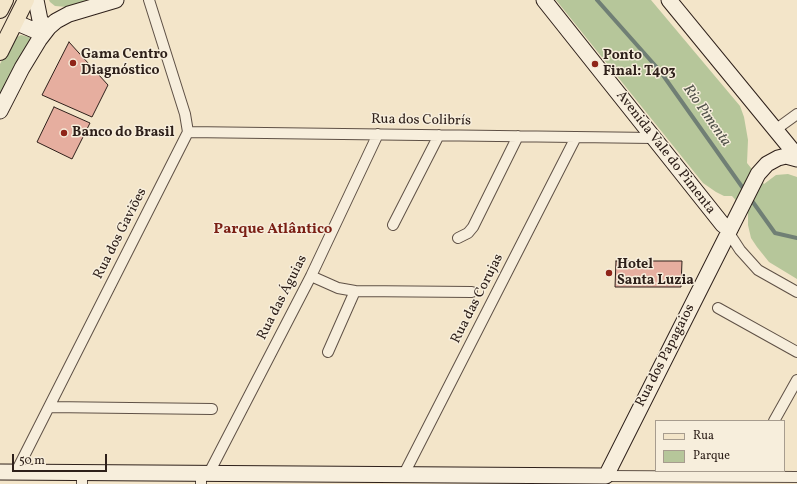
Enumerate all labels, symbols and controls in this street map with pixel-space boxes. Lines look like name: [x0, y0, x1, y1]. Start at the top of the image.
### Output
place label: Gama Centro Diagnóstico: [81, 47, 168, 80]
place label: Ponto Final: T403: [603, 48, 676, 80]
marker: Gama Centro Diagnóstico: [68, 58, 78, 68]
marker: Ponto Final: T403: [590, 59, 600, 69]
water label: Rio Pimenta: [678, 82, 734, 150]
street label: Avenida Vale do Pimenta: [612, 88, 718, 218]
street label: Rua dos Colibrís: [371, 112, 471, 130]
place label: Banco do Brasil: [72, 125, 174, 141]
marker: Banco do Brasil: [59, 128, 69, 138]
street label: Rua dos Gaviões: [91, 186, 151, 282]
district label: Parque Atlântico: [214, 221, 332, 239]
street label: Rua das Corujas: [448, 251, 508, 347]
street label: Rua das Águias: [254, 253, 312, 343]
place label: Hotel Santa Luzia: [617, 257, 694, 290]
marker: Hotel Santa Luzia: [604, 268, 614, 278]
street label: Rua dos Papagaios: [633, 302, 699, 410]
legend: [655, 420, 785, 472]
text: Rua: [693, 428, 714, 444]
scale bar: [14, 446, 109, 472]
text: Parque: [693, 448, 730, 464]
text: 50 m: [19, 453, 45, 469]

